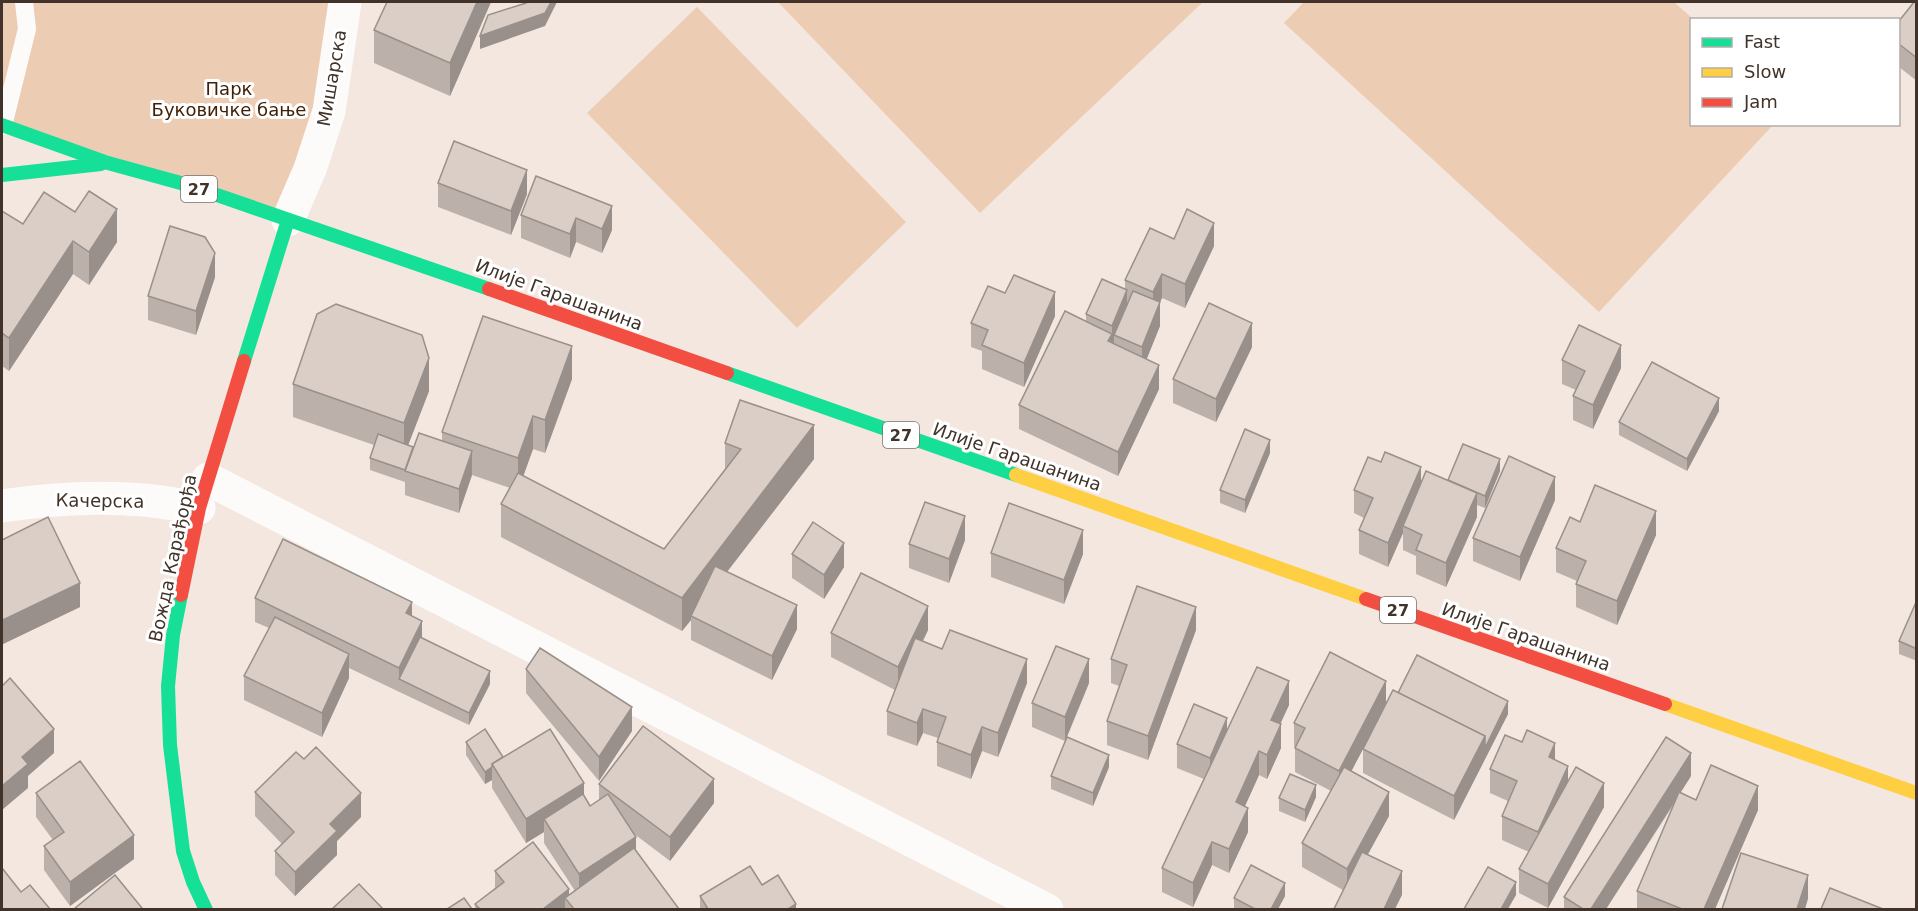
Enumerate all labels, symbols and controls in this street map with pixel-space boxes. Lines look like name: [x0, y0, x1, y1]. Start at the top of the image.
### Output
legend: [1690, 18, 1900, 126]
street label: Мишарска: [313, 28, 350, 128]
text: Fast: [1744, 31, 1780, 52]
text: Slow: [1744, 61, 1786, 82]
park label: Парк Буковичке бање: [152, 78, 306, 120]
text: Jam: [1743, 91, 1778, 112]
road number: 27: [181, 176, 217, 202]
street label: Илије Гарашанина: [473, 254, 646, 335]
street label: Илије Гарашанина: [930, 418, 1104, 495]
road number: 27: [883, 422, 919, 448]
street label: Вожда Карађорђа: [144, 472, 201, 644]
street label: Качерска: [55, 489, 145, 512]
road number: 27: [1380, 597, 1416, 623]
street label: Илије Гарашанина: [1439, 598, 1613, 675]

